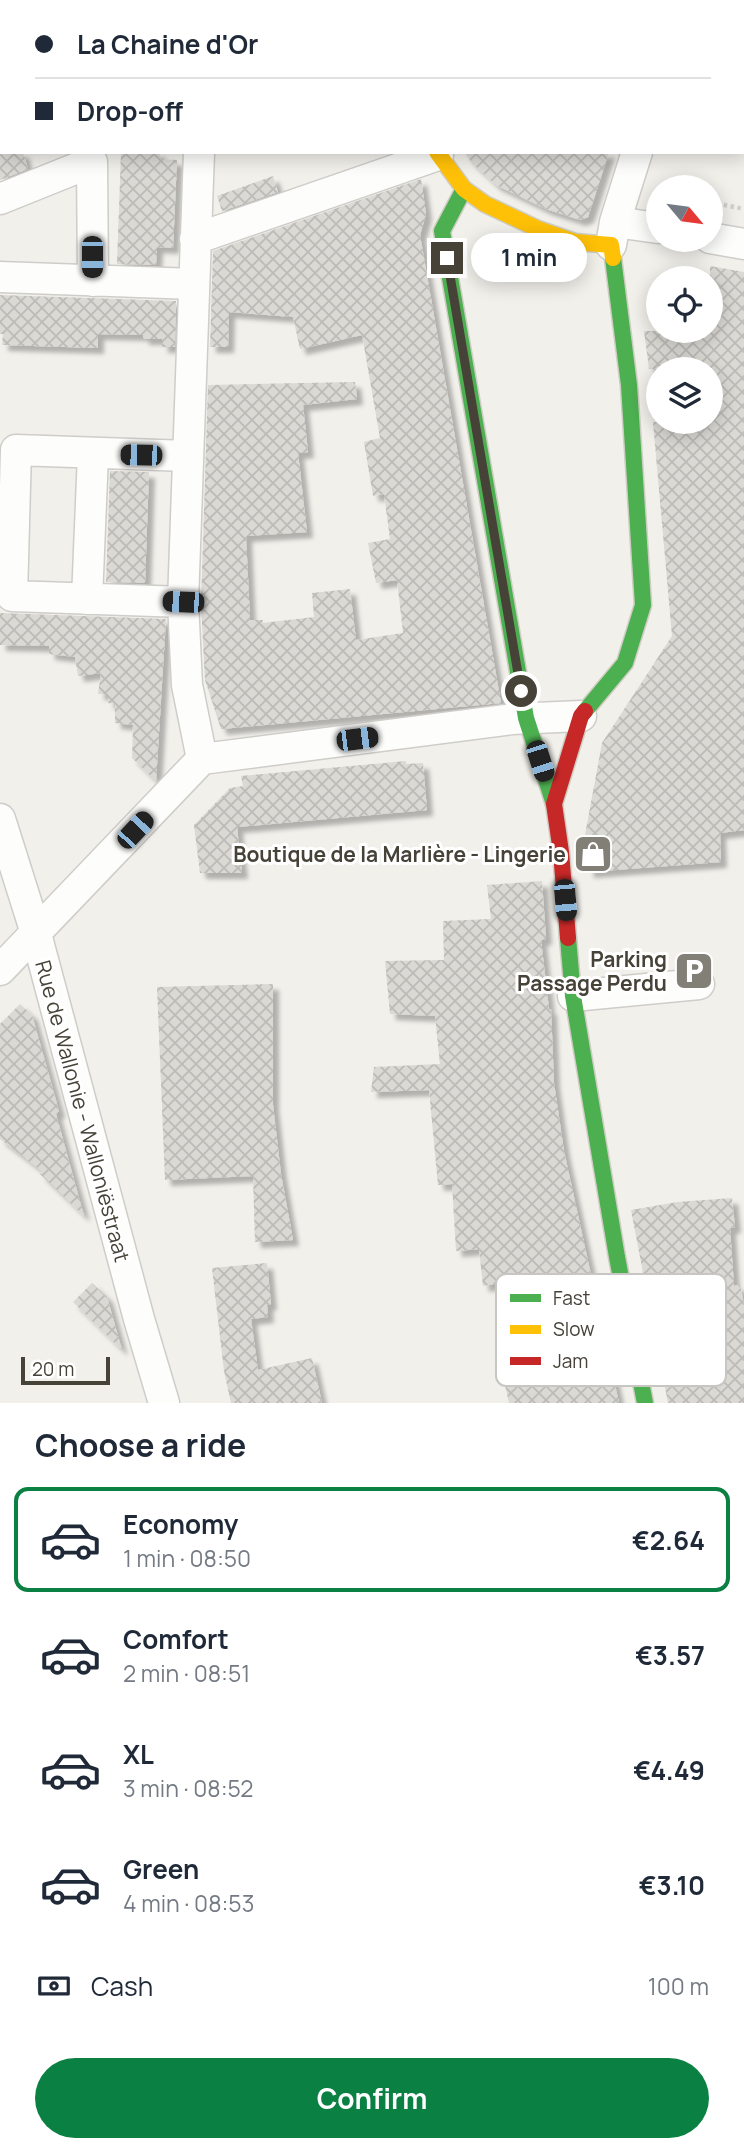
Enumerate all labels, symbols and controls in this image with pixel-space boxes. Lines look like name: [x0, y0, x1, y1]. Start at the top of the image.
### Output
text: La Chaine d'Or: [77, 26, 258, 62]
text: Drop-off: [77, 93, 183, 129]
north arrow: [646, 175, 723, 252]
map controls: [646, 175, 723, 434]
callout: 1 min: [472, 233, 587, 282]
car: [82, 236, 103, 278]
text: 1 min: [501, 241, 557, 273]
route end: [431, 242, 463, 274]
button: locate: [646, 266, 723, 343]
button: layers: [646, 357, 723, 434]
car: [120, 444, 163, 466]
car: [162, 591, 205, 613]
route start: [505, 675, 537, 707]
car: [335, 726, 380, 752]
car: [524, 738, 557, 784]
car: [113, 807, 158, 853]
shop icon: Boutique de la Marlière - Lingerie: [572, 833, 614, 875]
place label: Boutique de la Marlière - Lingerie: [233, 840, 566, 868]
car: [553, 878, 578, 922]
place label: Parking Passage Perdu: [517, 945, 667, 997]
parking icon: Parking Passage Perdu: [673, 950, 715, 992]
street label: Rue de Wallonie - Walloniëstraat: [29, 957, 137, 1265]
legend: [496, 1274, 726, 1386]
text: Fast: [553, 1285, 590, 1311]
text: Slow: [553, 1316, 595, 1342]
text: Jam: [553, 1348, 588, 1374]
scale bar: [21, 1354, 110, 1386]
text: 20 m: [32, 1356, 74, 1382]
text: Choose a ride: [35, 1423, 246, 1467]
text: Economy: [123, 1506, 238, 1542]
icon: car: [39, 1508, 102, 1571]
text: €2.64: [632, 1522, 705, 1558]
text: 1 min · 08:50: [123, 1542, 251, 1574]
text: Comfort: [123, 1621, 229, 1657]
icon: car: [39, 1623, 102, 1686]
text: €3.57: [635, 1637, 705, 1673]
text: 2 min · 08:51: [123, 1657, 250, 1689]
text: XL: [123, 1736, 154, 1772]
icon: car: [39, 1738, 102, 1801]
text: €4.49: [633, 1752, 705, 1788]
text: 3 min · 08:52: [123, 1772, 253, 1804]
text: Green: [123, 1851, 199, 1887]
icon: car: [39, 1853, 102, 1916]
text: €3.10: [639, 1867, 705, 1903]
text: 4 min · 08:53: [123, 1887, 254, 1919]
icon: cash: [35, 1967, 73, 2005]
text: Cash: [91, 1968, 153, 2004]
text: 100 m: [648, 1970, 709, 2002]
button: Confirm: [35, 2058, 709, 2138]

